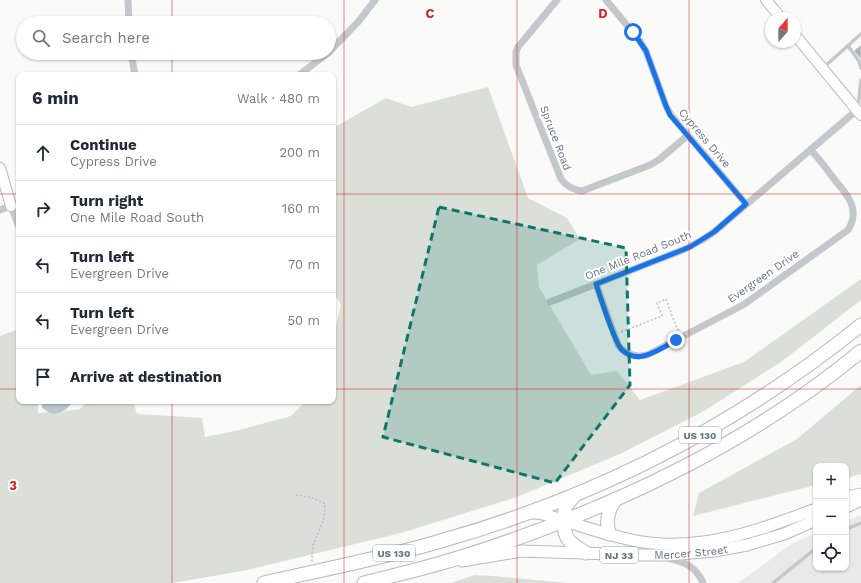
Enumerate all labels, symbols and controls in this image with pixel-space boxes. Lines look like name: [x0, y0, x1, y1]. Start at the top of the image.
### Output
text: C: [426, 6, 435, 21]
text: D: [598, 6, 608, 21]
north arrow: [765, 12, 801, 48]
search box: [16, 16, 336, 60]
route start: [624, 23, 642, 41]
icon: search: [30, 27, 52, 49]
text: Search here: [62, 29, 150, 47]
text: 6 min: [32, 88, 79, 108]
text: Walk · 480 m: [237, 91, 320, 106]
street label: Spruce Road: [537, 104, 574, 172]
street label: Cypress Drive: [676, 106, 733, 171]
text: Continue: [70, 136, 137, 154]
icon: ahead: [32, 142, 54, 164]
text: 200 m: [279, 145, 320, 160]
text: Cypress Drive: [70, 154, 157, 169]
text: Turn right: [70, 192, 143, 210]
icon: right: [32, 198, 54, 220]
text: 160 m: [282, 201, 320, 216]
text: One Mile Road South: [70, 210, 204, 225]
street label: One Mile Road South: [583, 228, 693, 283]
street label: Evergreen Drive: [725, 247, 801, 306]
text: Turn left: [70, 248, 134, 266]
icon: left: [32, 254, 54, 276]
text: 70 m: [288, 257, 320, 272]
text: Evergreen Drive: [70, 266, 169, 281]
text: Turn left: [70, 304, 134, 322]
icon: left: [32, 310, 54, 332]
text: 50 m: [288, 313, 320, 328]
text: Evergreen Drive: [70, 322, 169, 337]
route end: [667, 331, 685, 349]
icon: arrive: [32, 366, 54, 388]
text: Arrive at destination: [70, 368, 222, 386]
road number: US 130: [679, 427, 721, 443]
map controls: [813, 463, 849, 571]
button: +: [813, 463, 849, 499]
text: 3: [9, 478, 17, 493]
button: −: [813, 499, 849, 535]
button: locate: [813, 535, 849, 571]
street label: Mercer Street: [654, 543, 729, 562]
road number: US 130: [373, 545, 415, 561]
road number: NJ 33: [600, 547, 638, 563]

